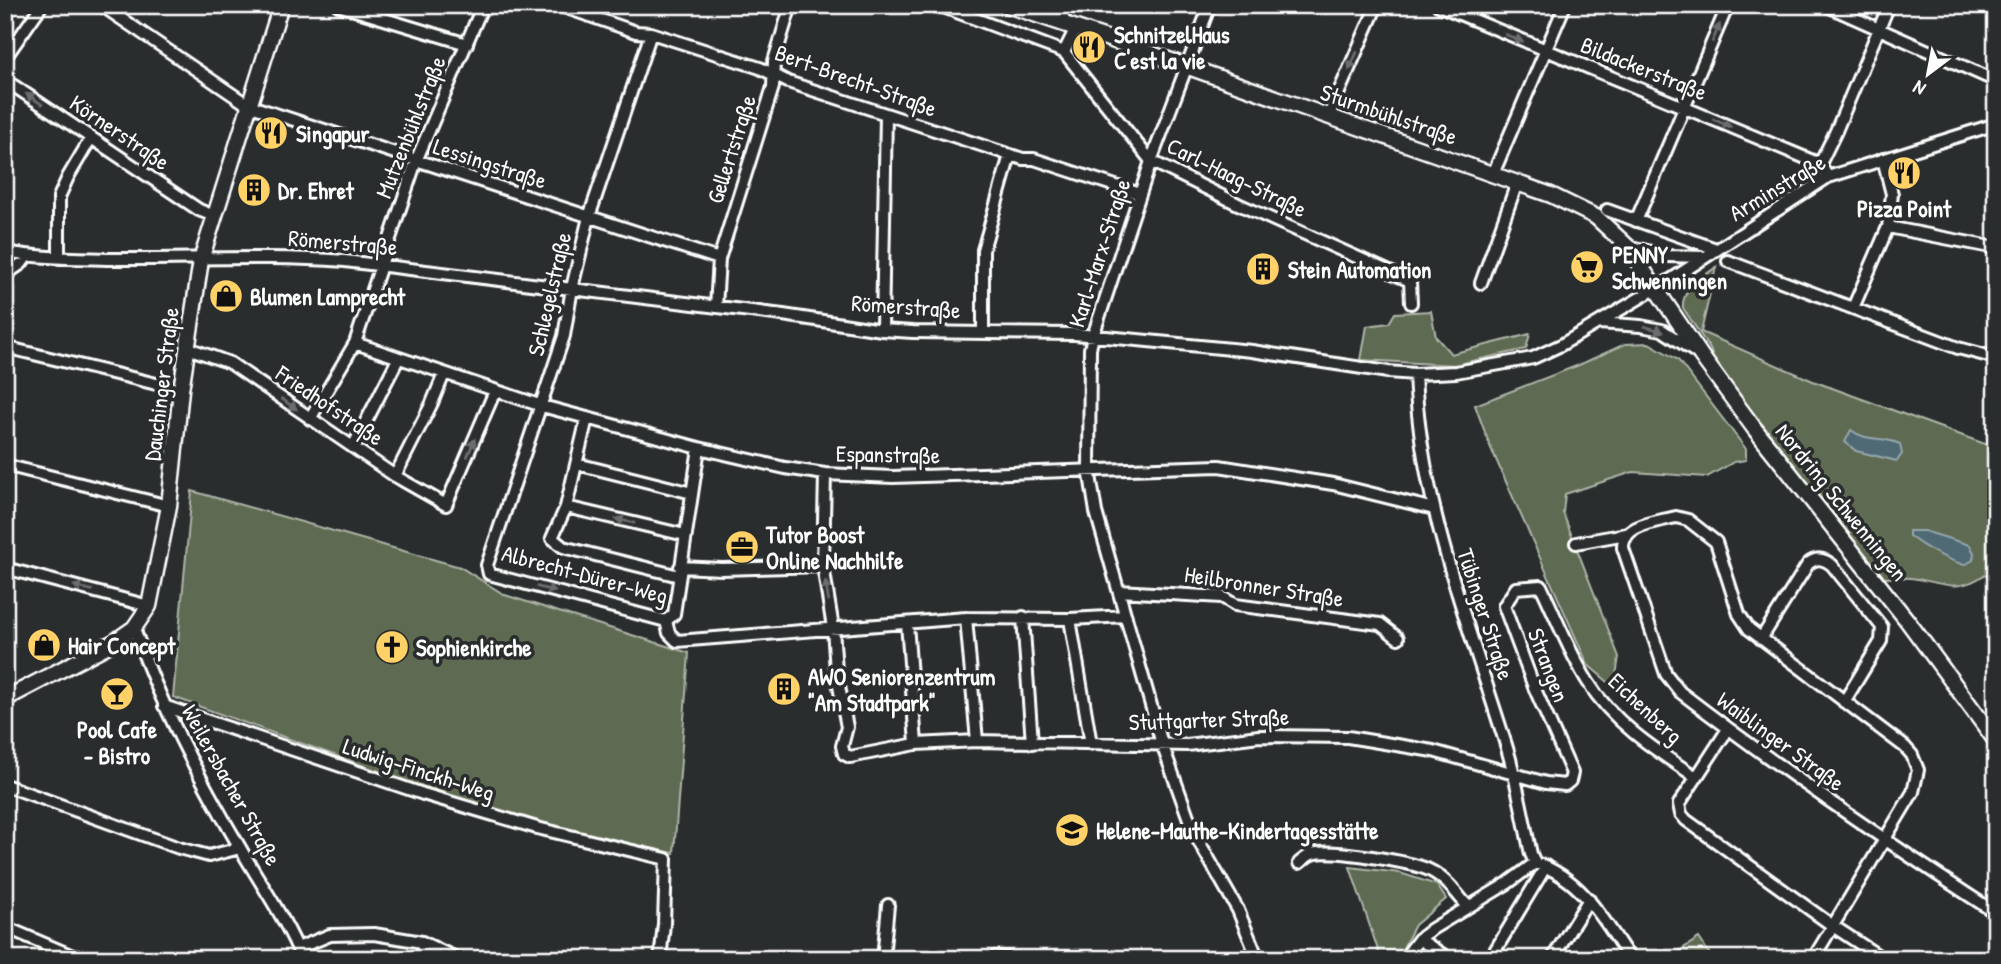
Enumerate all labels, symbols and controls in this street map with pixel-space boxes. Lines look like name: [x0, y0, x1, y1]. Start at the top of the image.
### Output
place label: SchnitzelHaus C'est la vie: [1114, 19, 1230, 76]
one-way arrow: [1710, 23, 1721, 44]
restaurant icon: SchnitzelHaus C'est la vie: [1070, 28, 1108, 66]
street label: Bildackerstraße: [1576, 29, 1712, 107]
one-way arrow: [1504, 33, 1525, 44]
street label: Bert-Brecht-Straße: [771, 36, 941, 124]
north arrow: [1892, 38, 1962, 108]
street label: Mutzenbühlstraße: [367, 51, 453, 203]
one-way arrow: [1347, 51, 1358, 72]
text: N: [1908, 75, 1930, 102]
street label: Sturmbühlstraße: [1317, 76, 1461, 152]
street label: Körnerstraße: [64, 87, 176, 177]
street label: Gellertstraße: [699, 91, 763, 207]
one-way arrow: [24, 93, 43, 106]
restaurant icon: Singapur: [252, 114, 290, 152]
one-way arrow: [1712, 117, 1733, 128]
place label: Singapur: [296, 118, 369, 150]
street label: Lessingstraße: [429, 130, 551, 196]
street label: Carl-Haag-Straße: [1162, 130, 1312, 224]
street label: Arminstraße: [1723, 146, 1831, 228]
restaurant icon: Pizza Point: [1885, 154, 1923, 192]
building icon: Dr. Ehret: [235, 171, 273, 209]
place label: Dr. Ehret: [278, 175, 355, 206]
street label: Karl-Marx-Straße: [1060, 175, 1138, 331]
place label: Pizza Point: [1857, 193, 1952, 224]
street label: Römerstraße: [287, 222, 399, 262]
street label: Schlegelstraße: [520, 229, 578, 359]
place label: PENNY Schwenningen: [1612, 239, 1727, 297]
supermarket icon: PENNY Schwenningen: [1568, 248, 1606, 286]
building icon: Stein Automation: [1244, 250, 1282, 288]
place label: Stein Automation: [1288, 254, 1431, 285]
shop icon: Blumen Lamprecht: [207, 277, 245, 315]
place label: Blumen Lamprecht: [250, 281, 406, 313]
street label: Römerstraße: [850, 287, 962, 325]
street label: Dauchinger Straße: [136, 305, 186, 463]
one-way arrow: [1643, 324, 1665, 335]
street label: Friedhofstraße: [269, 357, 390, 452]
one-way arrow: [280, 397, 298, 411]
street label: Nordring Schwenningen: [1769, 417, 1915, 587]
one-way arrow: [465, 437, 476, 458]
street label: Espanstraße: [836, 438, 940, 470]
one-way arrow: [614, 515, 636, 526]
place label: Tutor Boost Online Nachhilfe: [765, 519, 904, 576]
office icon: Tutor Boost Online Nachhilfe: [723, 528, 761, 566]
street label: Albrecht-Dürer-Weg: [499, 537, 671, 611]
street label: Tübinger Straße: [1450, 544, 1522, 684]
street label: Heilbronner Straße: [1182, 558, 1346, 614]
one-way arrow: [821, 580, 832, 602]
one-way arrow: [71, 582, 93, 593]
one-way arrow: [536, 585, 557, 595]
street label: Strangen: [1521, 624, 1577, 706]
shop icon: Hair Concept: [25, 626, 63, 664]
church icon: Sophienkirche: [373, 628, 411, 666]
place label: Hair Concept: [68, 630, 176, 662]
place label: Sophienkirche: [416, 632, 532, 664]
place label: AWO Seniorenzentrum "Am Stadtpark": [808, 661, 996, 719]
street label: Eichenberg: [1602, 666, 1690, 750]
building icon: AWO Seniorenzentrum "Am Stadtpark": [765, 670, 803, 708]
bar icon: Pool Cafe - Bistro: [98, 675, 136, 713]
street label: Waiblinger Straße: [1711, 684, 1851, 798]
street label: Weilersbacher Straße: [175, 699, 289, 871]
street label: Stuttgarter Straße: [1128, 701, 1290, 737]
place label: Pool Cafe - Bistro: [77, 714, 158, 771]
street label: Ludwig-Finckh-Weg: [339, 730, 499, 808]
school or university icon: Helene-Mauthe-Kindertagesstätte: [1053, 811, 1091, 849]
place label: Helene-Mauthe-Kindertagesstätte: [1096, 815, 1379, 847]

